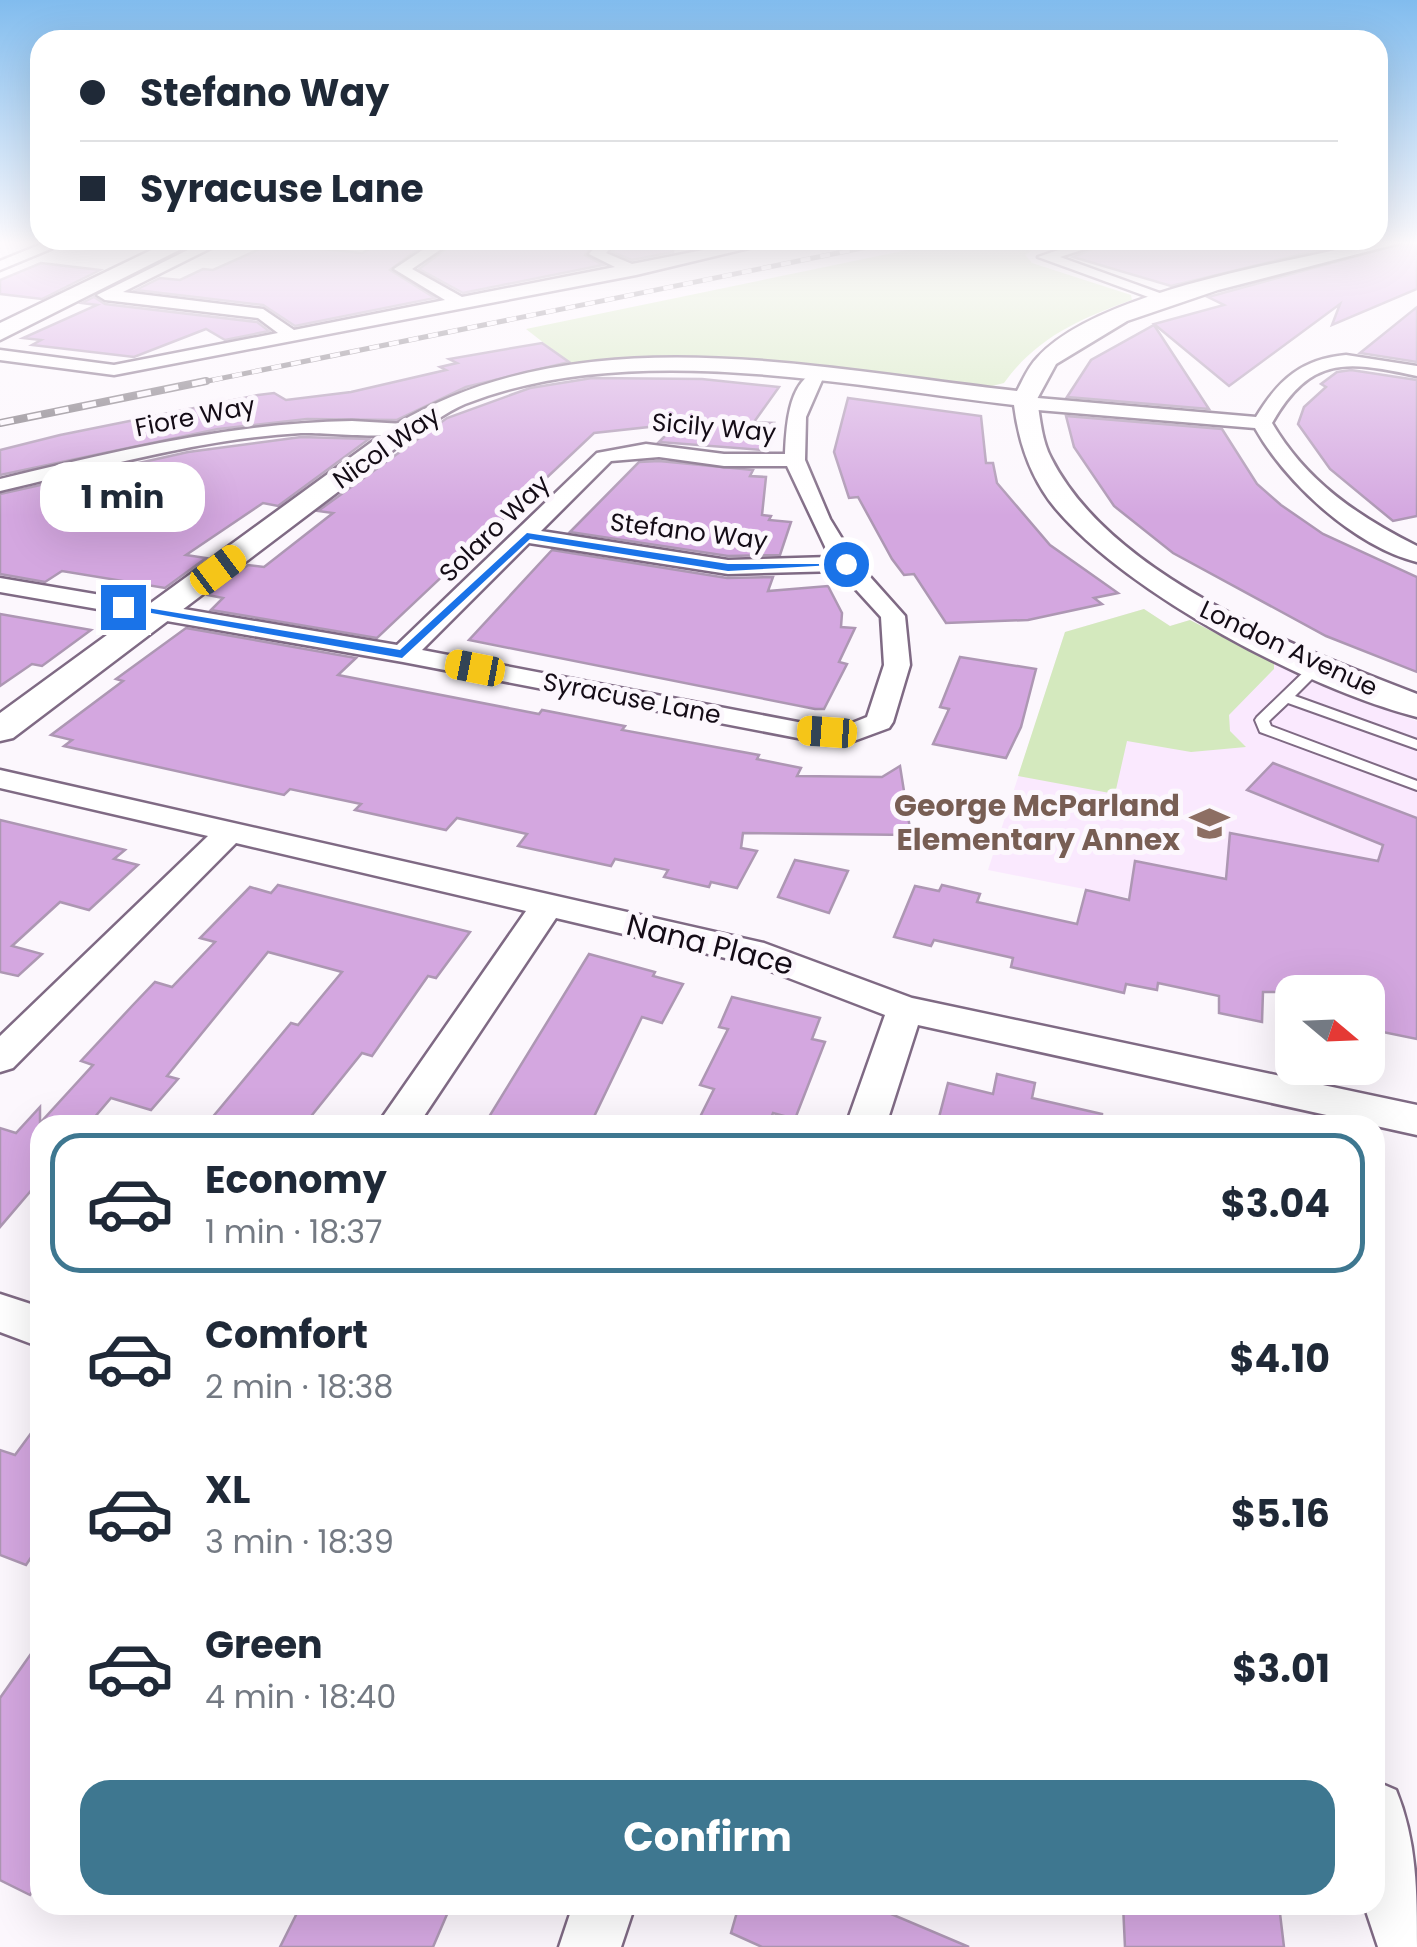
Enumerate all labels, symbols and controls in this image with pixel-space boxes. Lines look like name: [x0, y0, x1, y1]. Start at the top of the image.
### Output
text: Stefano Way: [140, 66, 389, 119]
text: Syracuse Lane: [140, 162, 424, 215]
street label: Fiore Way: [132, 388, 258, 445]
street label: Nicol Way: [326, 398, 447, 497]
street label: Sicily Way: [650, 405, 777, 450]
callout: 1 min: [41, 462, 206, 532]
street label: Solaro Way: [431, 467, 557, 590]
text: 1 min: [81, 474, 164, 519]
street label: Stefano Way: [608, 504, 770, 559]
car: [185, 540, 251, 600]
route start: [824, 542, 869, 587]
route end: [101, 585, 146, 630]
street label: London Avenue: [1194, 592, 1383, 705]
car: [443, 648, 507, 688]
street label: Syracuse Lane: [540, 664, 724, 733]
car: [796, 715, 858, 749]
place label: George McParland Elementary Annex: [894, 784, 1180, 861]
school or university icon: George McParland Elementary Annex: [1189, 802, 1231, 844]
street label: Nana Place: [622, 903, 798, 986]
north arrow: [1275, 975, 1385, 1085]
map controls: [1275, 975, 1385, 1085]
text: Economy: [205, 1153, 387, 1206]
icon: car: [85, 1158, 175, 1248]
text: $3.04: [1221, 1177, 1330, 1230]
text: 1 min · 18:37: [205, 1209, 383, 1254]
text: Comfort: [205, 1308, 368, 1361]
icon: car: [85, 1313, 175, 1403]
text: $4.10: [1229, 1332, 1330, 1385]
text: 2 min · 18:38: [205, 1364, 393, 1409]
text: XL: [205, 1463, 250, 1516]
icon: car: [85, 1468, 175, 1558]
text: $5.16: [1231, 1487, 1330, 1540]
text: 3 min · 18:39: [205, 1519, 394, 1564]
text: Green: [205, 1618, 323, 1671]
icon: car: [85, 1623, 175, 1713]
text: $3.01: [1232, 1642, 1330, 1695]
text: 4 min · 18:40: [205, 1674, 396, 1719]
button: Confirm: [80, 1780, 1335, 1895]

